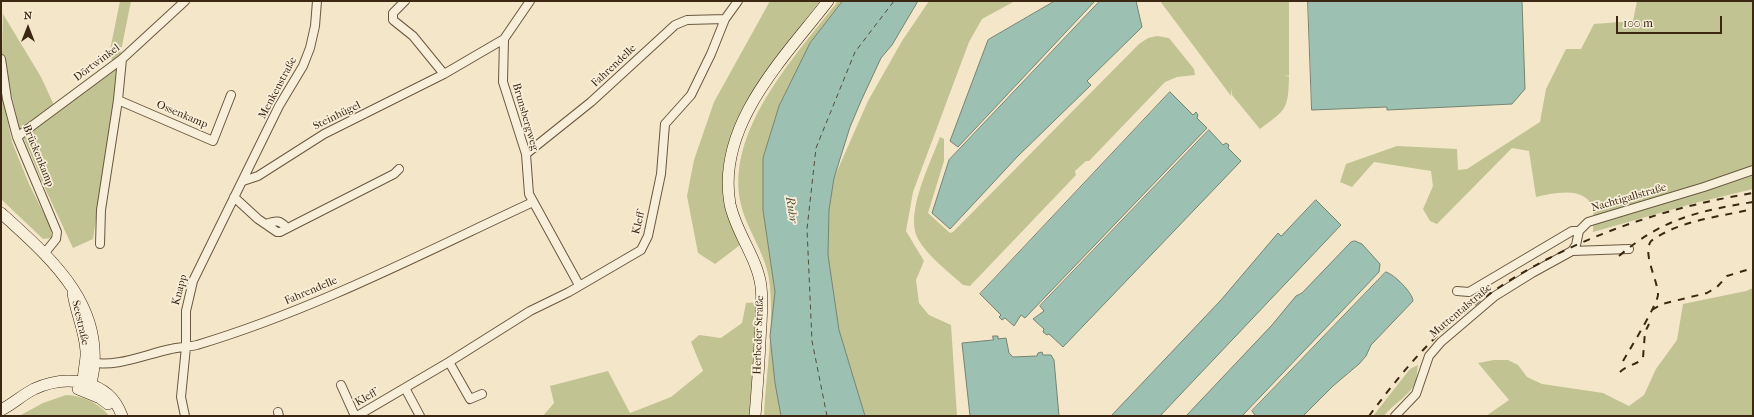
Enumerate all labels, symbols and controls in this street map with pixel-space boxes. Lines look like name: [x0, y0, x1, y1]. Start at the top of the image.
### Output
north arrow: [8, 8, 48, 48]
scale bar: [1618, 8, 1724, 34]
text: N: [24, 9, 32, 22]
text: 100 m: [1623, 16, 1653, 30]
street label: Dörtwinkel: [71, 41, 123, 85]
street label: Fahrendelle: [589, 42, 639, 90]
street label: Menkenstraße: [256, 55, 300, 121]
street label: Brunsbergweg: [509, 82, 541, 152]
street label: Ossenkamp: [154, 98, 210, 132]
street label: Steinhügel: [311, 99, 363, 133]
street label: Brückenkamp: [20, 123, 56, 189]
street label: Nachtigallstraße: [1590, 181, 1668, 215]
water label: Ruhr: [782, 196, 800, 224]
street label: Kleff: [630, 210, 648, 236]
street label: Knapp: [170, 273, 190, 307]
street label: Fahrendelle: [282, 274, 340, 308]
street label: Muttentalstraße: [1427, 281, 1495, 341]
street label: Herbeder Straße: [751, 295, 767, 375]
street label: Seestraße: [68, 299, 92, 347]
street label: Kleff: [353, 387, 379, 409]

